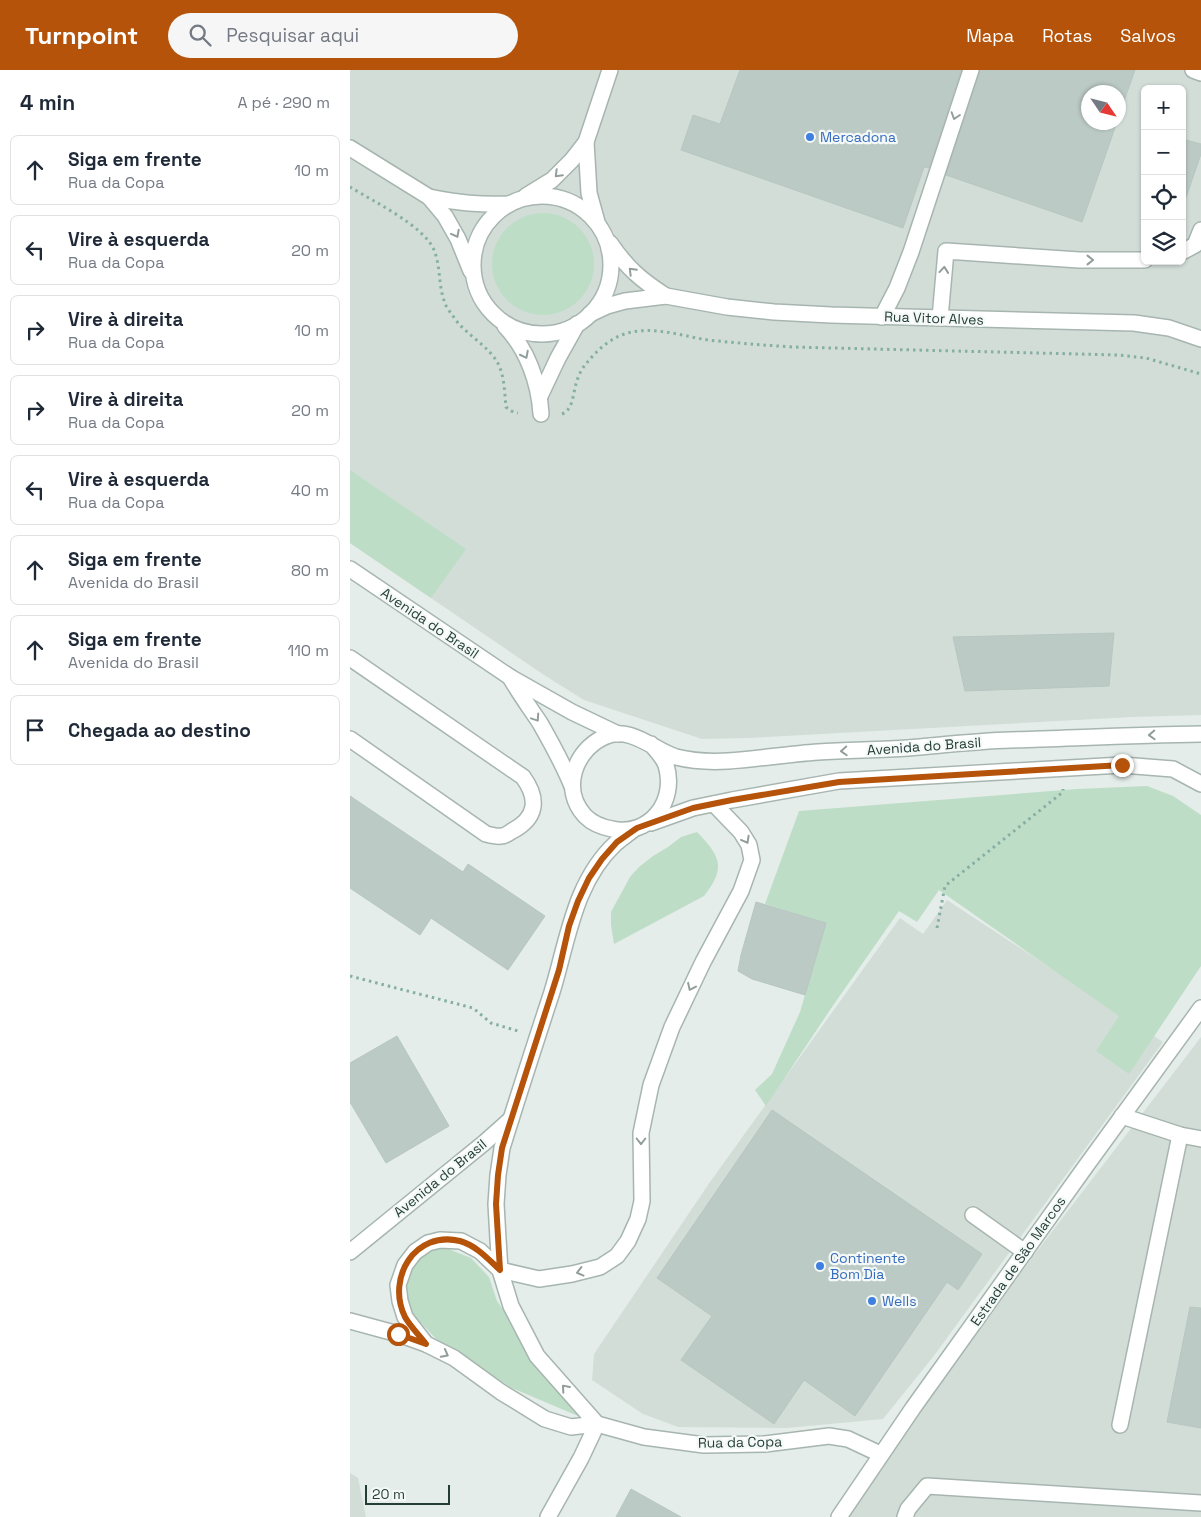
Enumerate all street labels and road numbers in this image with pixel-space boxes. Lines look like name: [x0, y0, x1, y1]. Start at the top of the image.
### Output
street label: Rua Vitor Alves: [884, 307, 984, 329]
street label: Avenida do Brasil: [377, 583, 483, 663]
street label: Avenida do Brasil: [866, 733, 982, 759]
street label: Avenida do Brasil: [390, 1135, 490, 1221]
street label: Estrada de São Marcos: [966, 1193, 1070, 1329]
street label: Rua da Copa: [698, 1432, 782, 1452]

